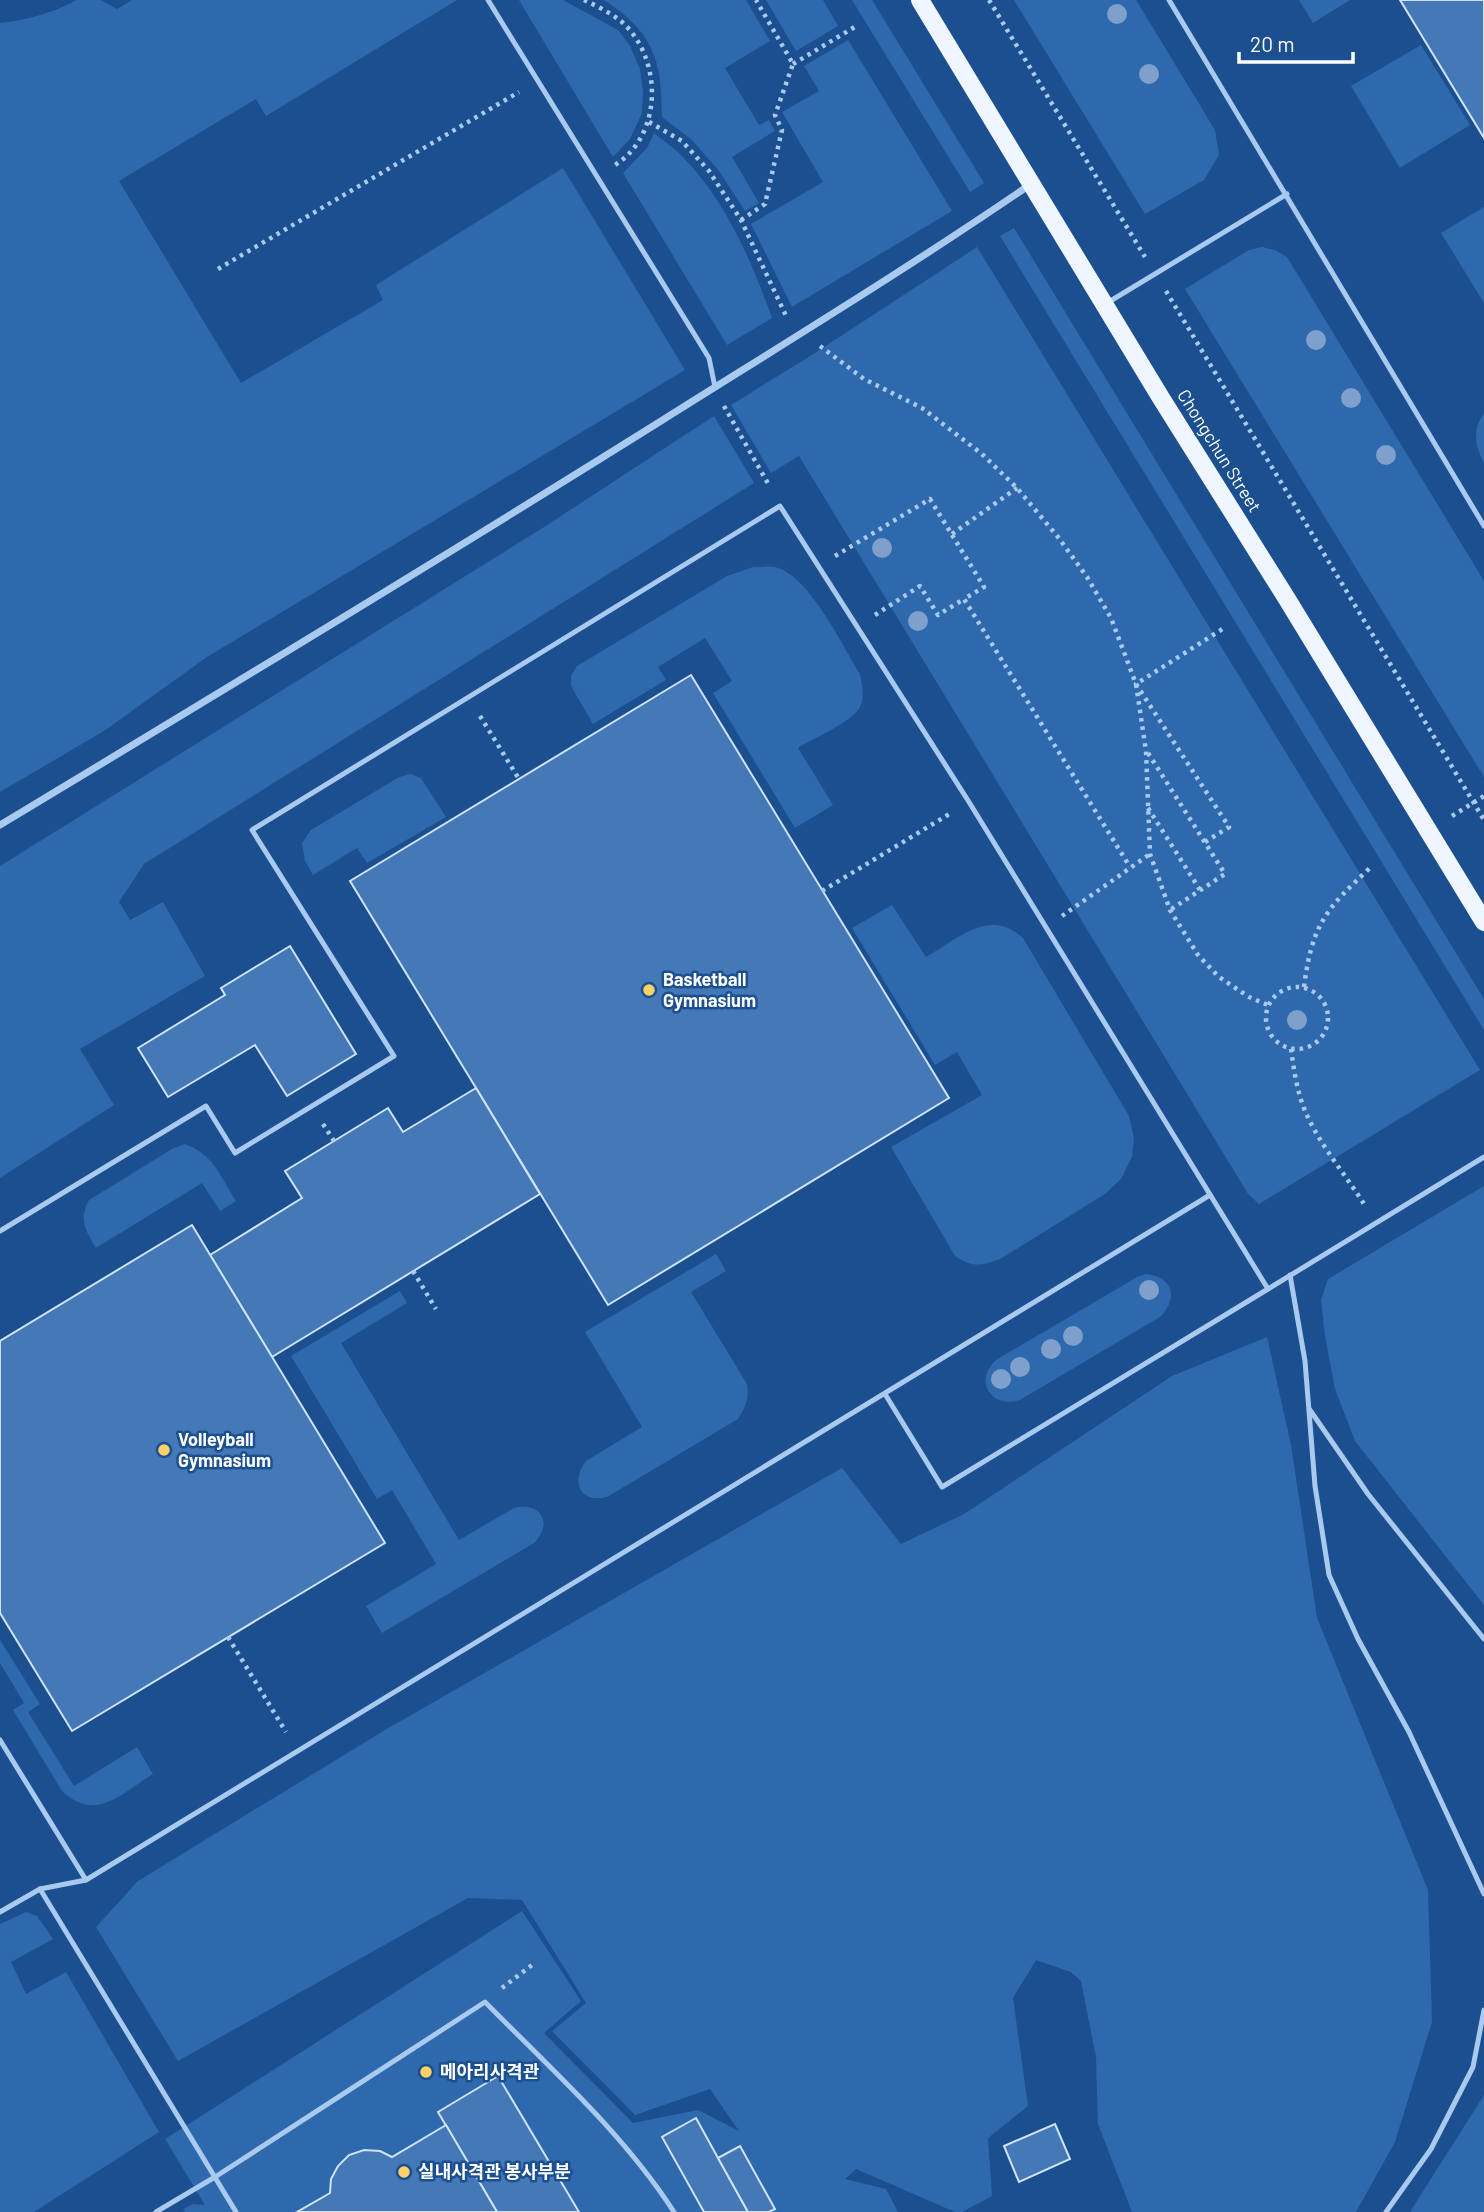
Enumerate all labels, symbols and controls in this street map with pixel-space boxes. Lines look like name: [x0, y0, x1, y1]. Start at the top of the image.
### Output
scale bar: [1239, 21, 1353, 65]
text: 20 m: [1250, 31, 1295, 56]
street label: Chongchun Street: [1173, 385, 1266, 516]
place label: Basketball Gymnasium: [663, 968, 756, 1011]
marker: Basketball Gymnasium: [641, 982, 657, 998]
place label: Volleyball Gymnasium: [178, 1428, 271, 1471]
marker: Volleyball Gymnasium: [156, 1442, 172, 1458]
place label: 메아리사격관: [440, 2060, 540, 2082]
marker: 메아리사격관: [418, 2064, 434, 2080]
place label: 실내사격관 봉사부분: [418, 2160, 571, 2182]
marker: 실내사격관 봉사부분: [396, 2164, 412, 2180]

